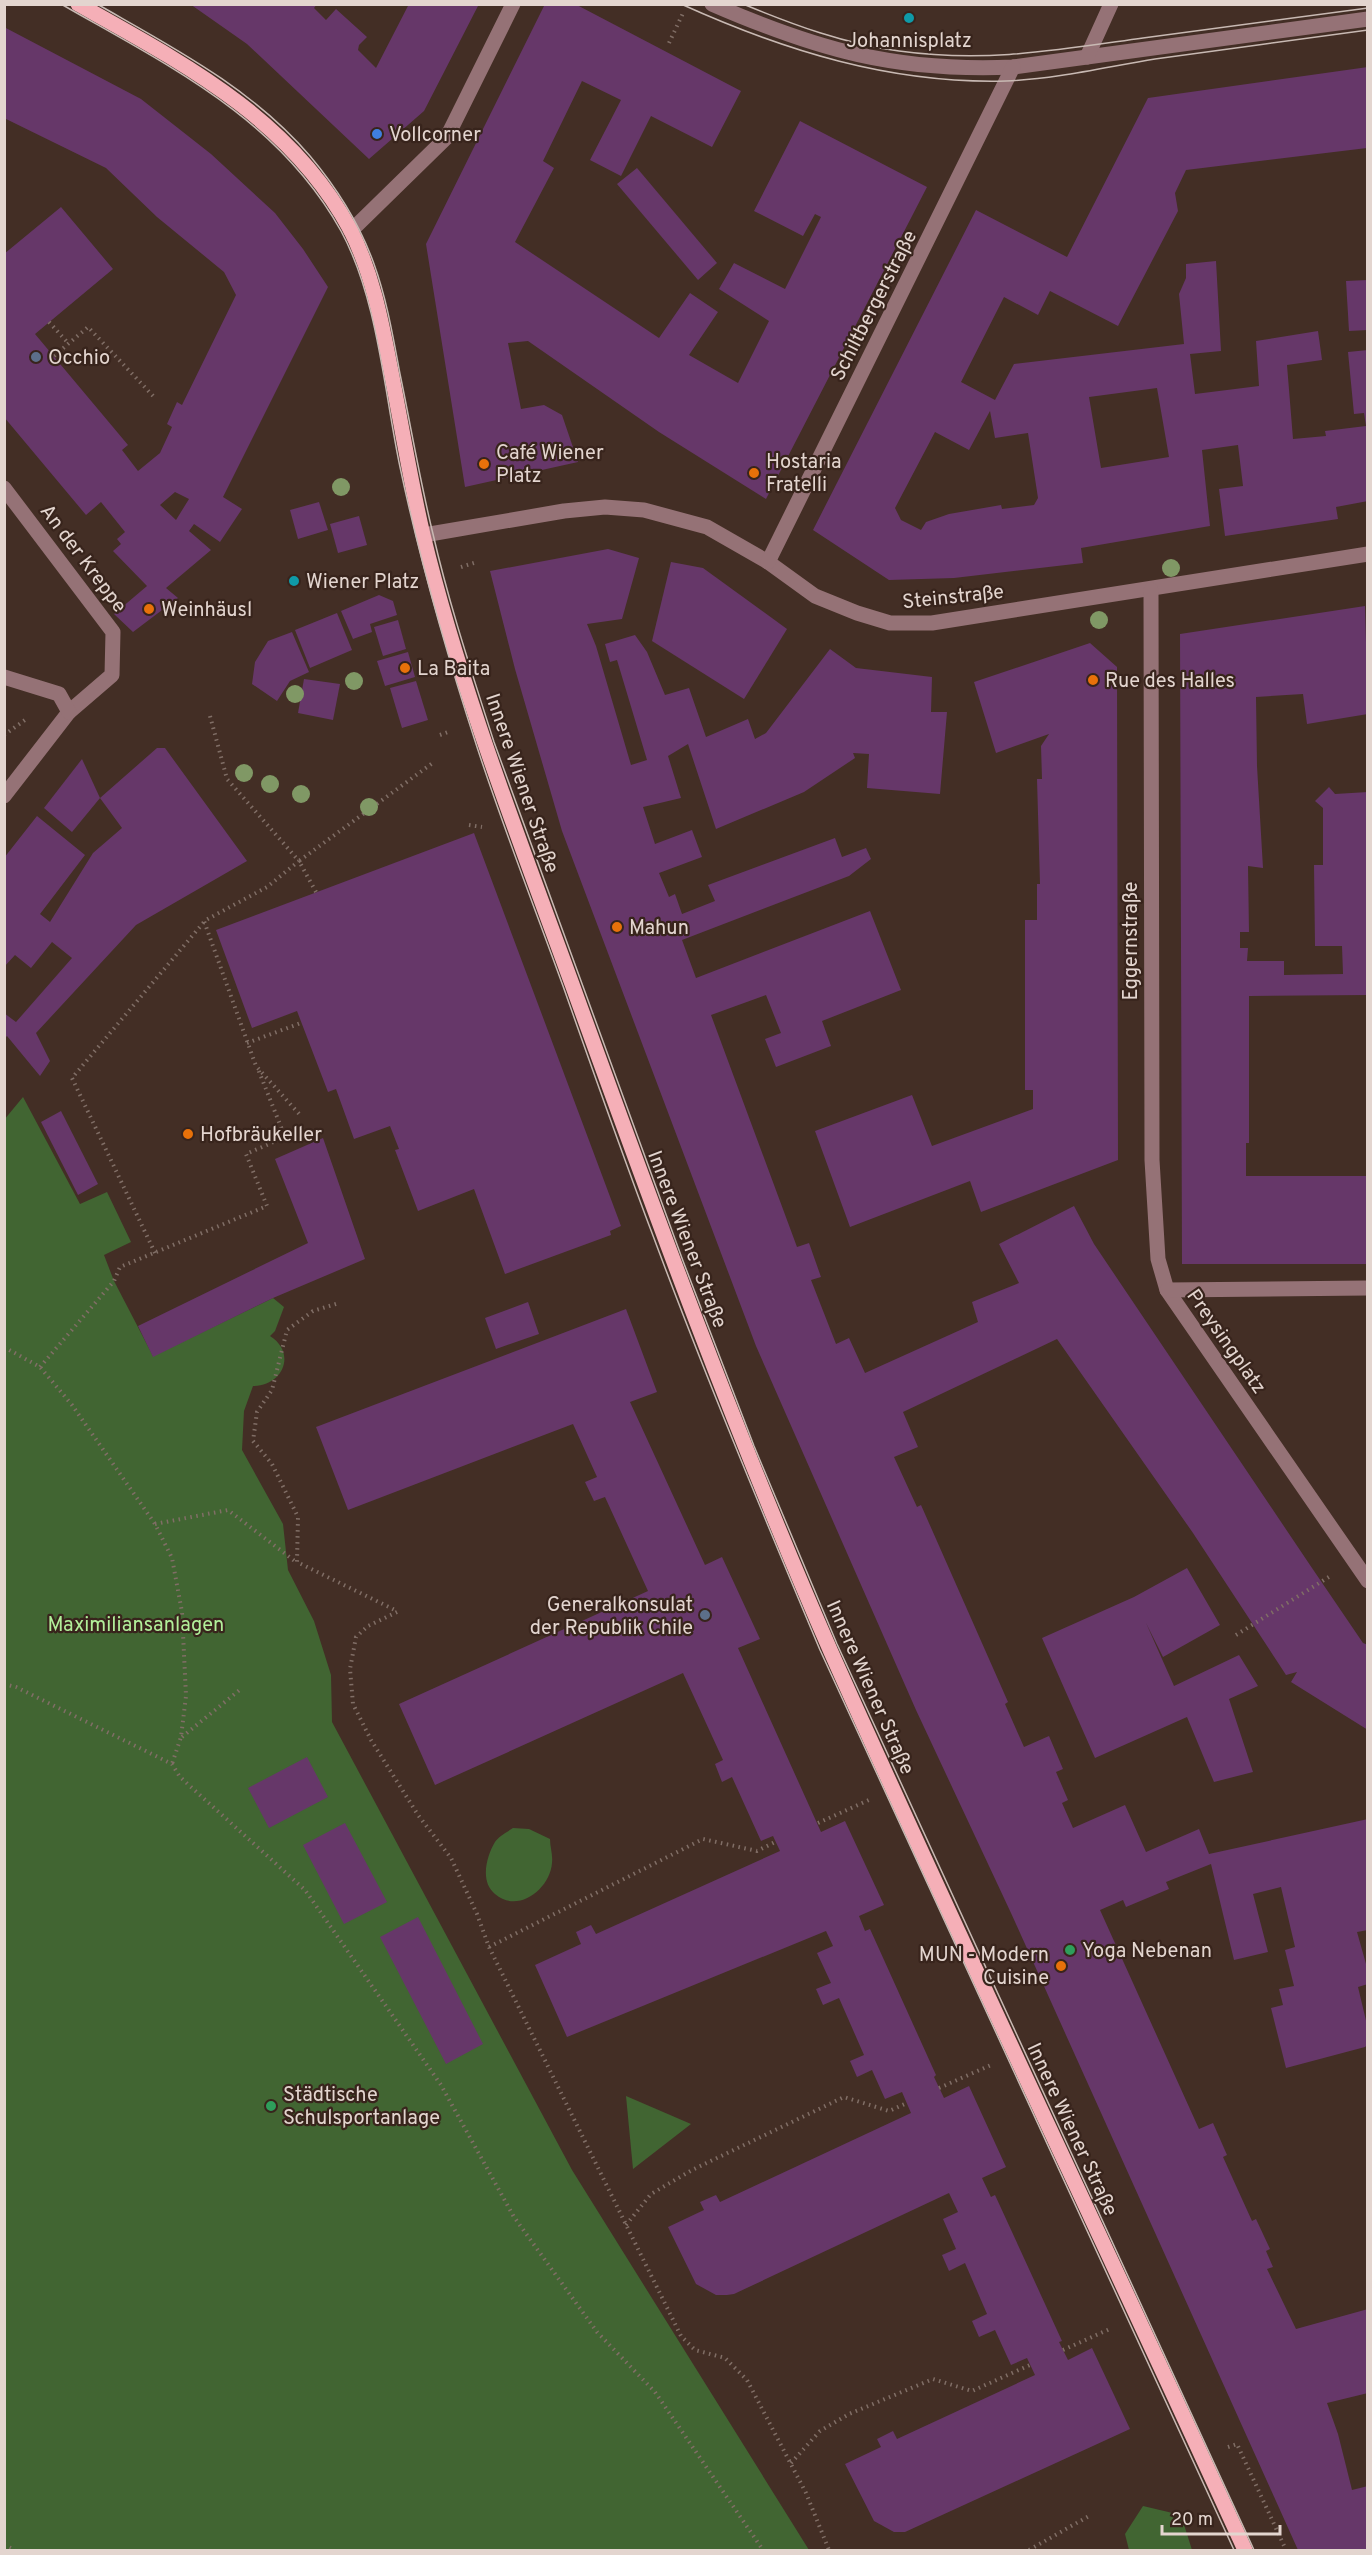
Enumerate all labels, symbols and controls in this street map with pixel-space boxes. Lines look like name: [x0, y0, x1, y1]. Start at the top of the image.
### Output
marker: Johannisplatz: [902, 11, 916, 25]
place label: Johannisplatz: [846, 29, 972, 55]
place label: Vollcorner: [389, 123, 481, 149]
marker: Vollcorner: [370, 127, 384, 141]
street label: Schiltbergerstraße: [826, 226, 924, 386]
place label: Occhio: [48, 346, 110, 372]
marker: Occhio: [29, 350, 43, 364]
place label: Café Wiener Platz: [496, 441, 604, 490]
place label: Hostaria Fratelli: [766, 450, 842, 499]
marker: Café Wiener Platz: [477, 457, 491, 471]
marker: Hostaria Fratelli: [747, 466, 761, 480]
street label: An der Kreppe: [33, 500, 132, 619]
place label: Wiener Platz: [306, 570, 419, 596]
marker: Wiener Platz: [287, 574, 301, 588]
street label: Steinstraße: [901, 580, 1005, 616]
place label: Weinhäusl: [161, 598, 252, 624]
marker: Weinhäusl: [142, 602, 156, 616]
place label: La Baita: [417, 657, 490, 683]
marker: La Baita: [398, 661, 412, 675]
place label: Rue des Halles: [1105, 669, 1235, 695]
marker: Rue des Halles: [1086, 673, 1100, 687]
street label: Innere Wiener Straße: [478, 690, 564, 877]
street label: Eggernstraße: [1119, 881, 1145, 1001]
place label: Mahun: [629, 916, 689, 942]
marker: Mahun: [610, 920, 624, 934]
place label: Hofbräukeller: [200, 1123, 322, 1149]
marker: Hofbräukeller: [181, 1127, 195, 1141]
street label: Innere Wiener Straße: [640, 1147, 732, 1332]
street label: Preysingplatz: [1180, 1285, 1271, 1400]
place label: Generalkonsulat der Republik Chile: [530, 1593, 693, 1642]
street label: Innere Wiener Straße: [819, 1597, 919, 1779]
marker: Generalkonsulat der Republik Chile: [698, 1608, 712, 1622]
park label: Maximiliansanlagen: [48, 1613, 224, 1639]
place label: Yoga Nebenan: [1082, 1939, 1212, 1965]
place label: MUN - Modern Cuisine: [919, 1943, 1049, 1992]
marker: Yoga Nebenan: [1063, 1943, 1077, 1957]
marker: MUN - Modern Cuisine: [1054, 1959, 1068, 1973]
street label: Innere Wiener Straße: [1020, 2039, 1123, 2221]
place label: Städtische Schulsportanlage: [283, 2083, 440, 2132]
marker: Städtische Schulsportanlage: [264, 2099, 278, 2113]
scale bar: [1162, 2498, 1280, 2536]
text: 20 m: [1171, 2509, 1213, 2532]

